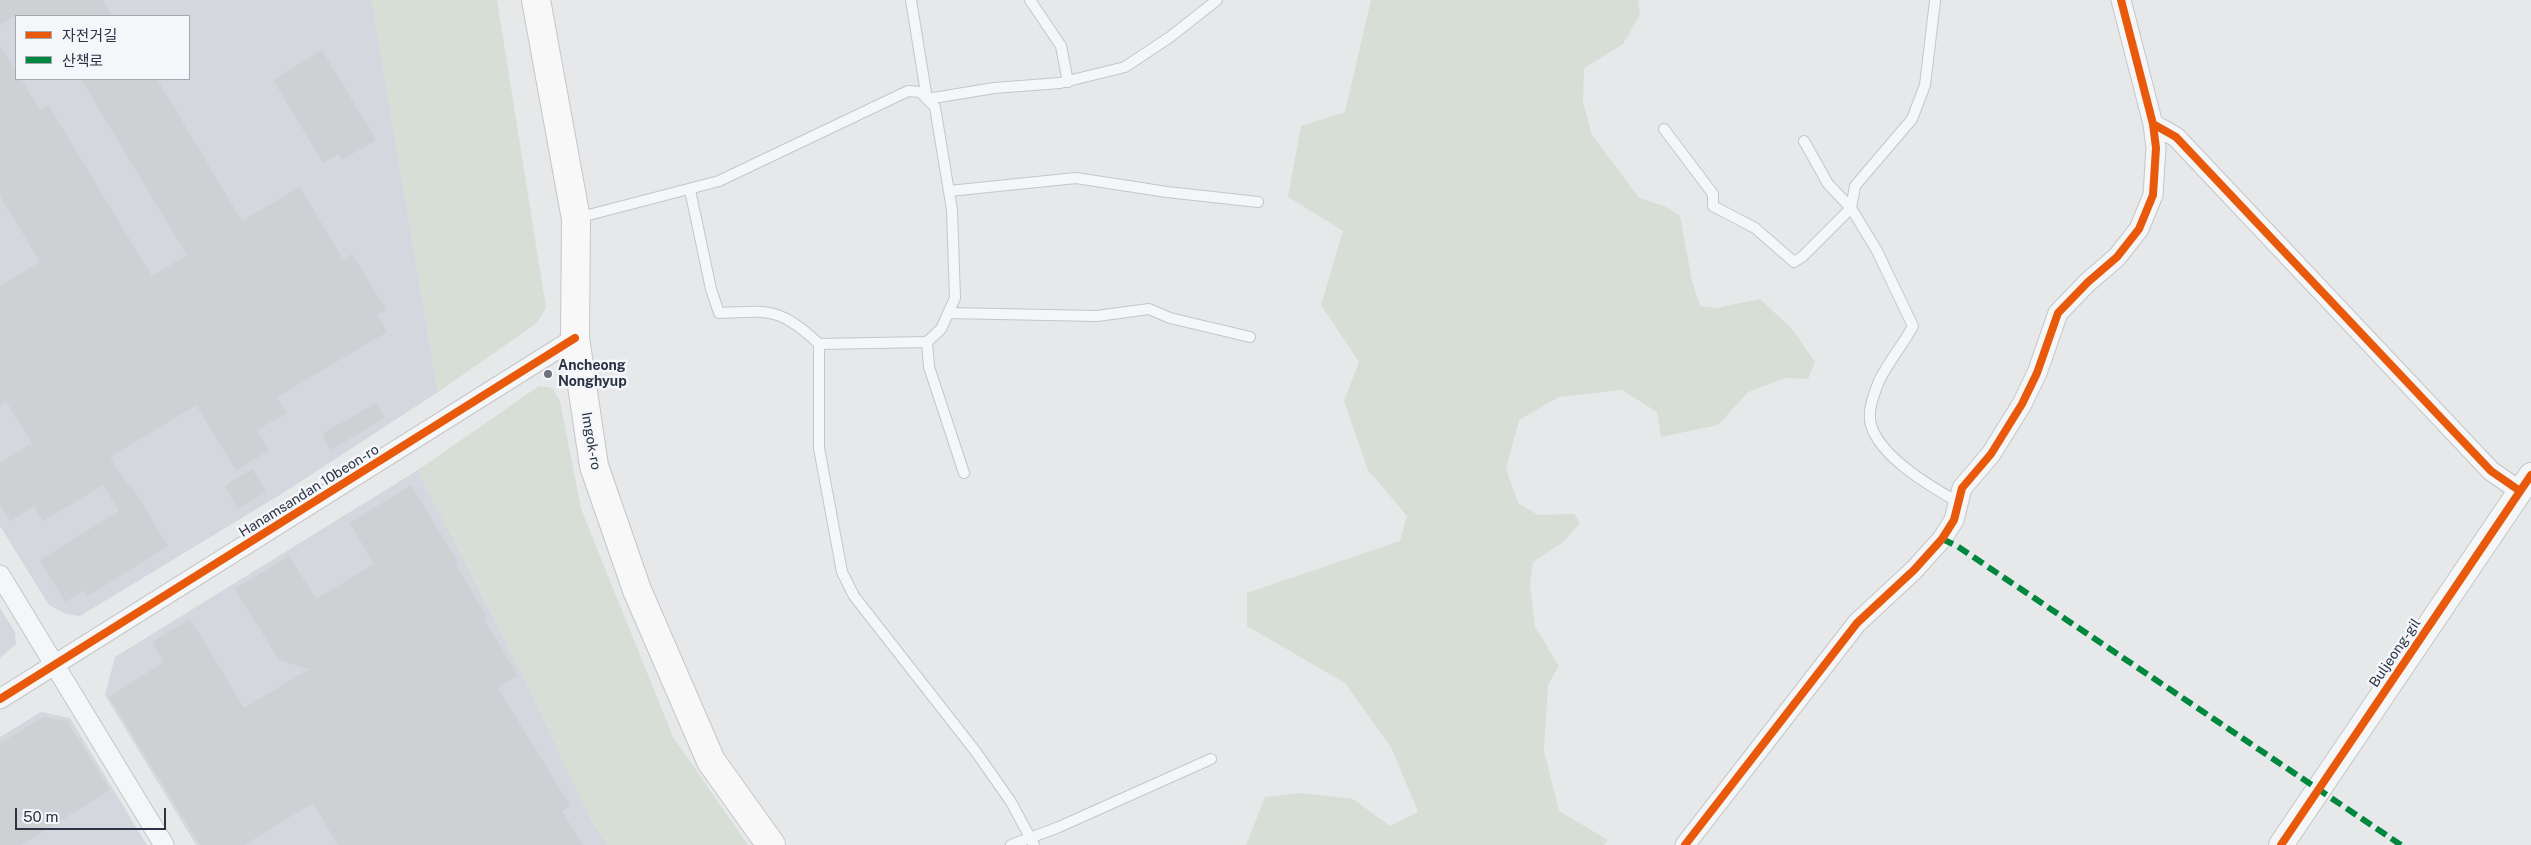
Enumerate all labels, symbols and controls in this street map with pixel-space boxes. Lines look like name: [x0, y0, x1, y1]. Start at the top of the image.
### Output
legend: [15, 15, 190, 80]
text: 자전거길: [62, 27, 117, 44]
text: 산책로: [62, 52, 103, 69]
place label: Ancheong Nonghyup: [558, 358, 627, 391]
marker: Ancheong Nonghyup: [542, 368, 554, 380]
street label: Imgok-ro: [578, 411, 604, 471]
street label: Hanamsandan 10beon-ro: [236, 441, 382, 541]
street label: Buljeong-gil: [2366, 615, 2424, 691]
scale bar: [18, 798, 169, 830]
text: 50 m: [23, 808, 58, 825]

